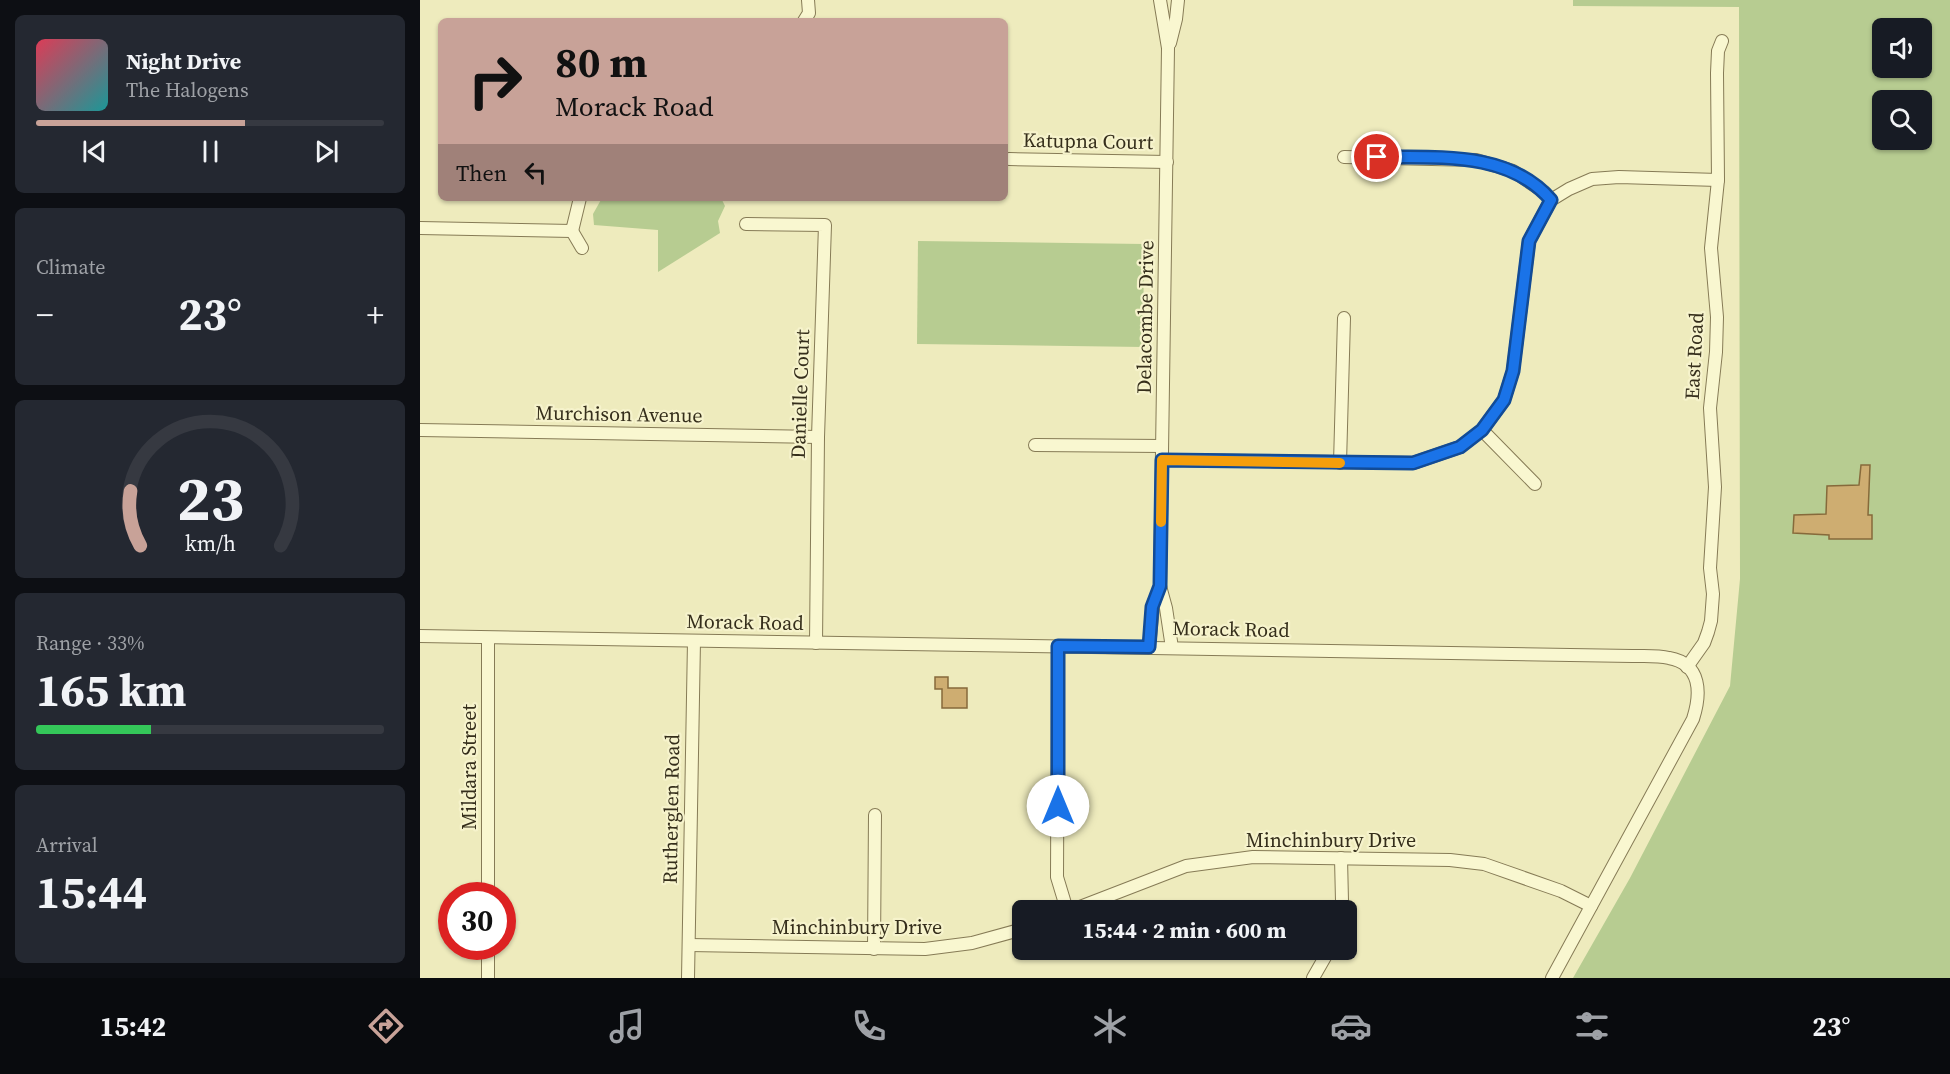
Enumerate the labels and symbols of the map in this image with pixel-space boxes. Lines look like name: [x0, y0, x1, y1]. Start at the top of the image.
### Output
street label: Katupna Court: [1023, 126, 1154, 156]
pin: [1351, 131, 1402, 182]
street label: Delacombe Drive: [1130, 240, 1160, 394]
street label: East Road: [1678, 311, 1710, 400]
street label: Danielle Court: [784, 328, 816, 459]
street label: Murchison Avenue: [535, 399, 703, 429]
street label: Morack Road: [686, 607, 805, 637]
street label: Morack Road: [1172, 614, 1291, 644]
street label: Mildara Street: [455, 704, 483, 830]
street label: Rutherglen Road: [656, 733, 686, 884]
position arrow: [1026, 774, 1090, 838]
street label: Minchinbury Drive: [1246, 826, 1416, 854]
speed limit sign: 30: [438, 882, 516, 960]
street label: Minchinbury Drive: [772, 913, 942, 941]

